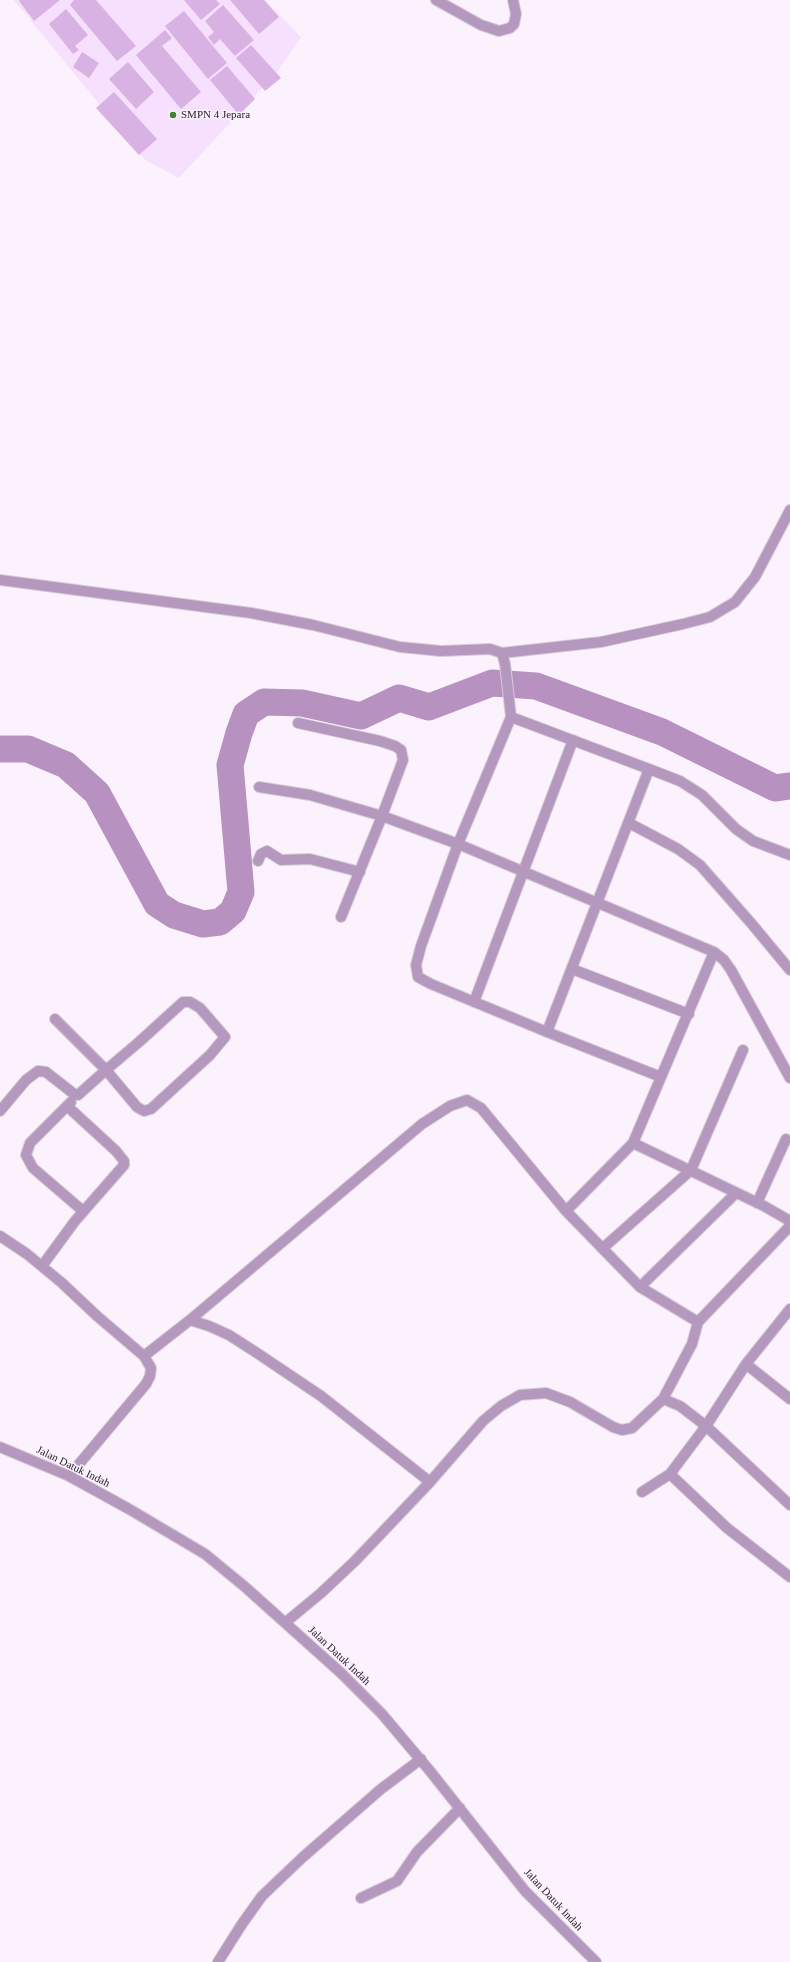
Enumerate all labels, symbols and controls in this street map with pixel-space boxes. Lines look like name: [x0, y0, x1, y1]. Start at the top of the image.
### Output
place label: SMPN 4 Jepara: [181, 108, 250, 122]
marker: SMPN 4 Jepara: [168, 110, 178, 120]
street label: Jalan Datuk Indah: [34, 1444, 112, 1490]
street label: Jalan Datuk Indah: [305, 1624, 373, 1688]
street label: Jalan Datuk Indah: [521, 1866, 585, 1934]

